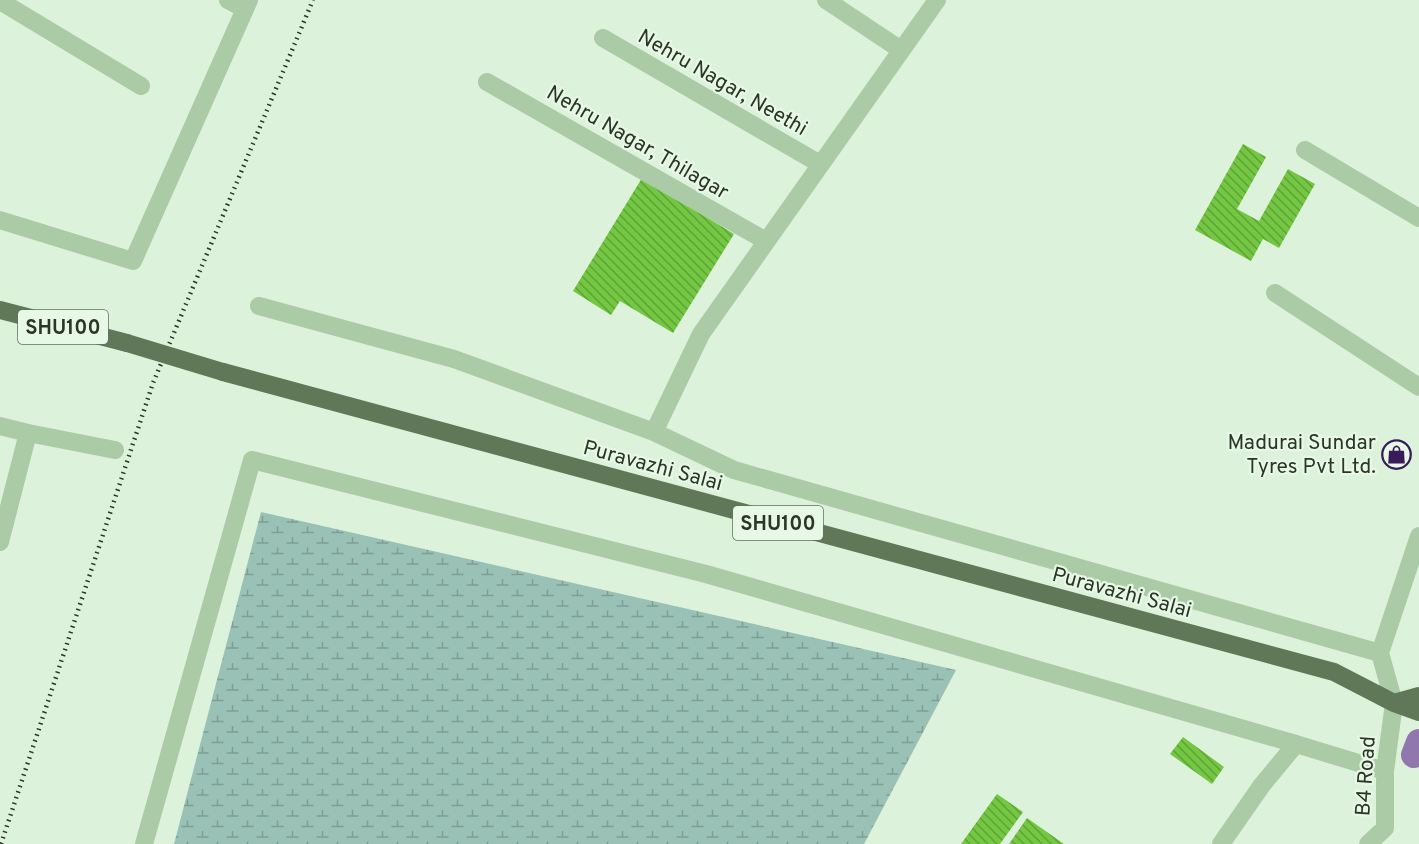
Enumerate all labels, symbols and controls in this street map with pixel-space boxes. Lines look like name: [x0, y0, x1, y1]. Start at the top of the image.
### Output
street label: Nehru Nagar, Neethi: [633, 24, 812, 143]
street label: Nehru Nagar, Thilagar: [541, 80, 733, 206]
road number: SHU100: [18, 310, 108, 344]
place label: Madurai Sundar Tyres Pvt Ltd.: [1228, 430, 1376, 481]
street label: Puravazhi Salai: [580, 435, 725, 498]
shop icon: Madurai Sundar Tyres Pvt Ltd.: [1381, 438, 1413, 470]
road number: SHU100: [733, 506, 823, 540]
street label: Puravazhi Salai: [1049, 562, 1194, 625]
street label: B4 Road: [1350, 735, 1383, 817]

